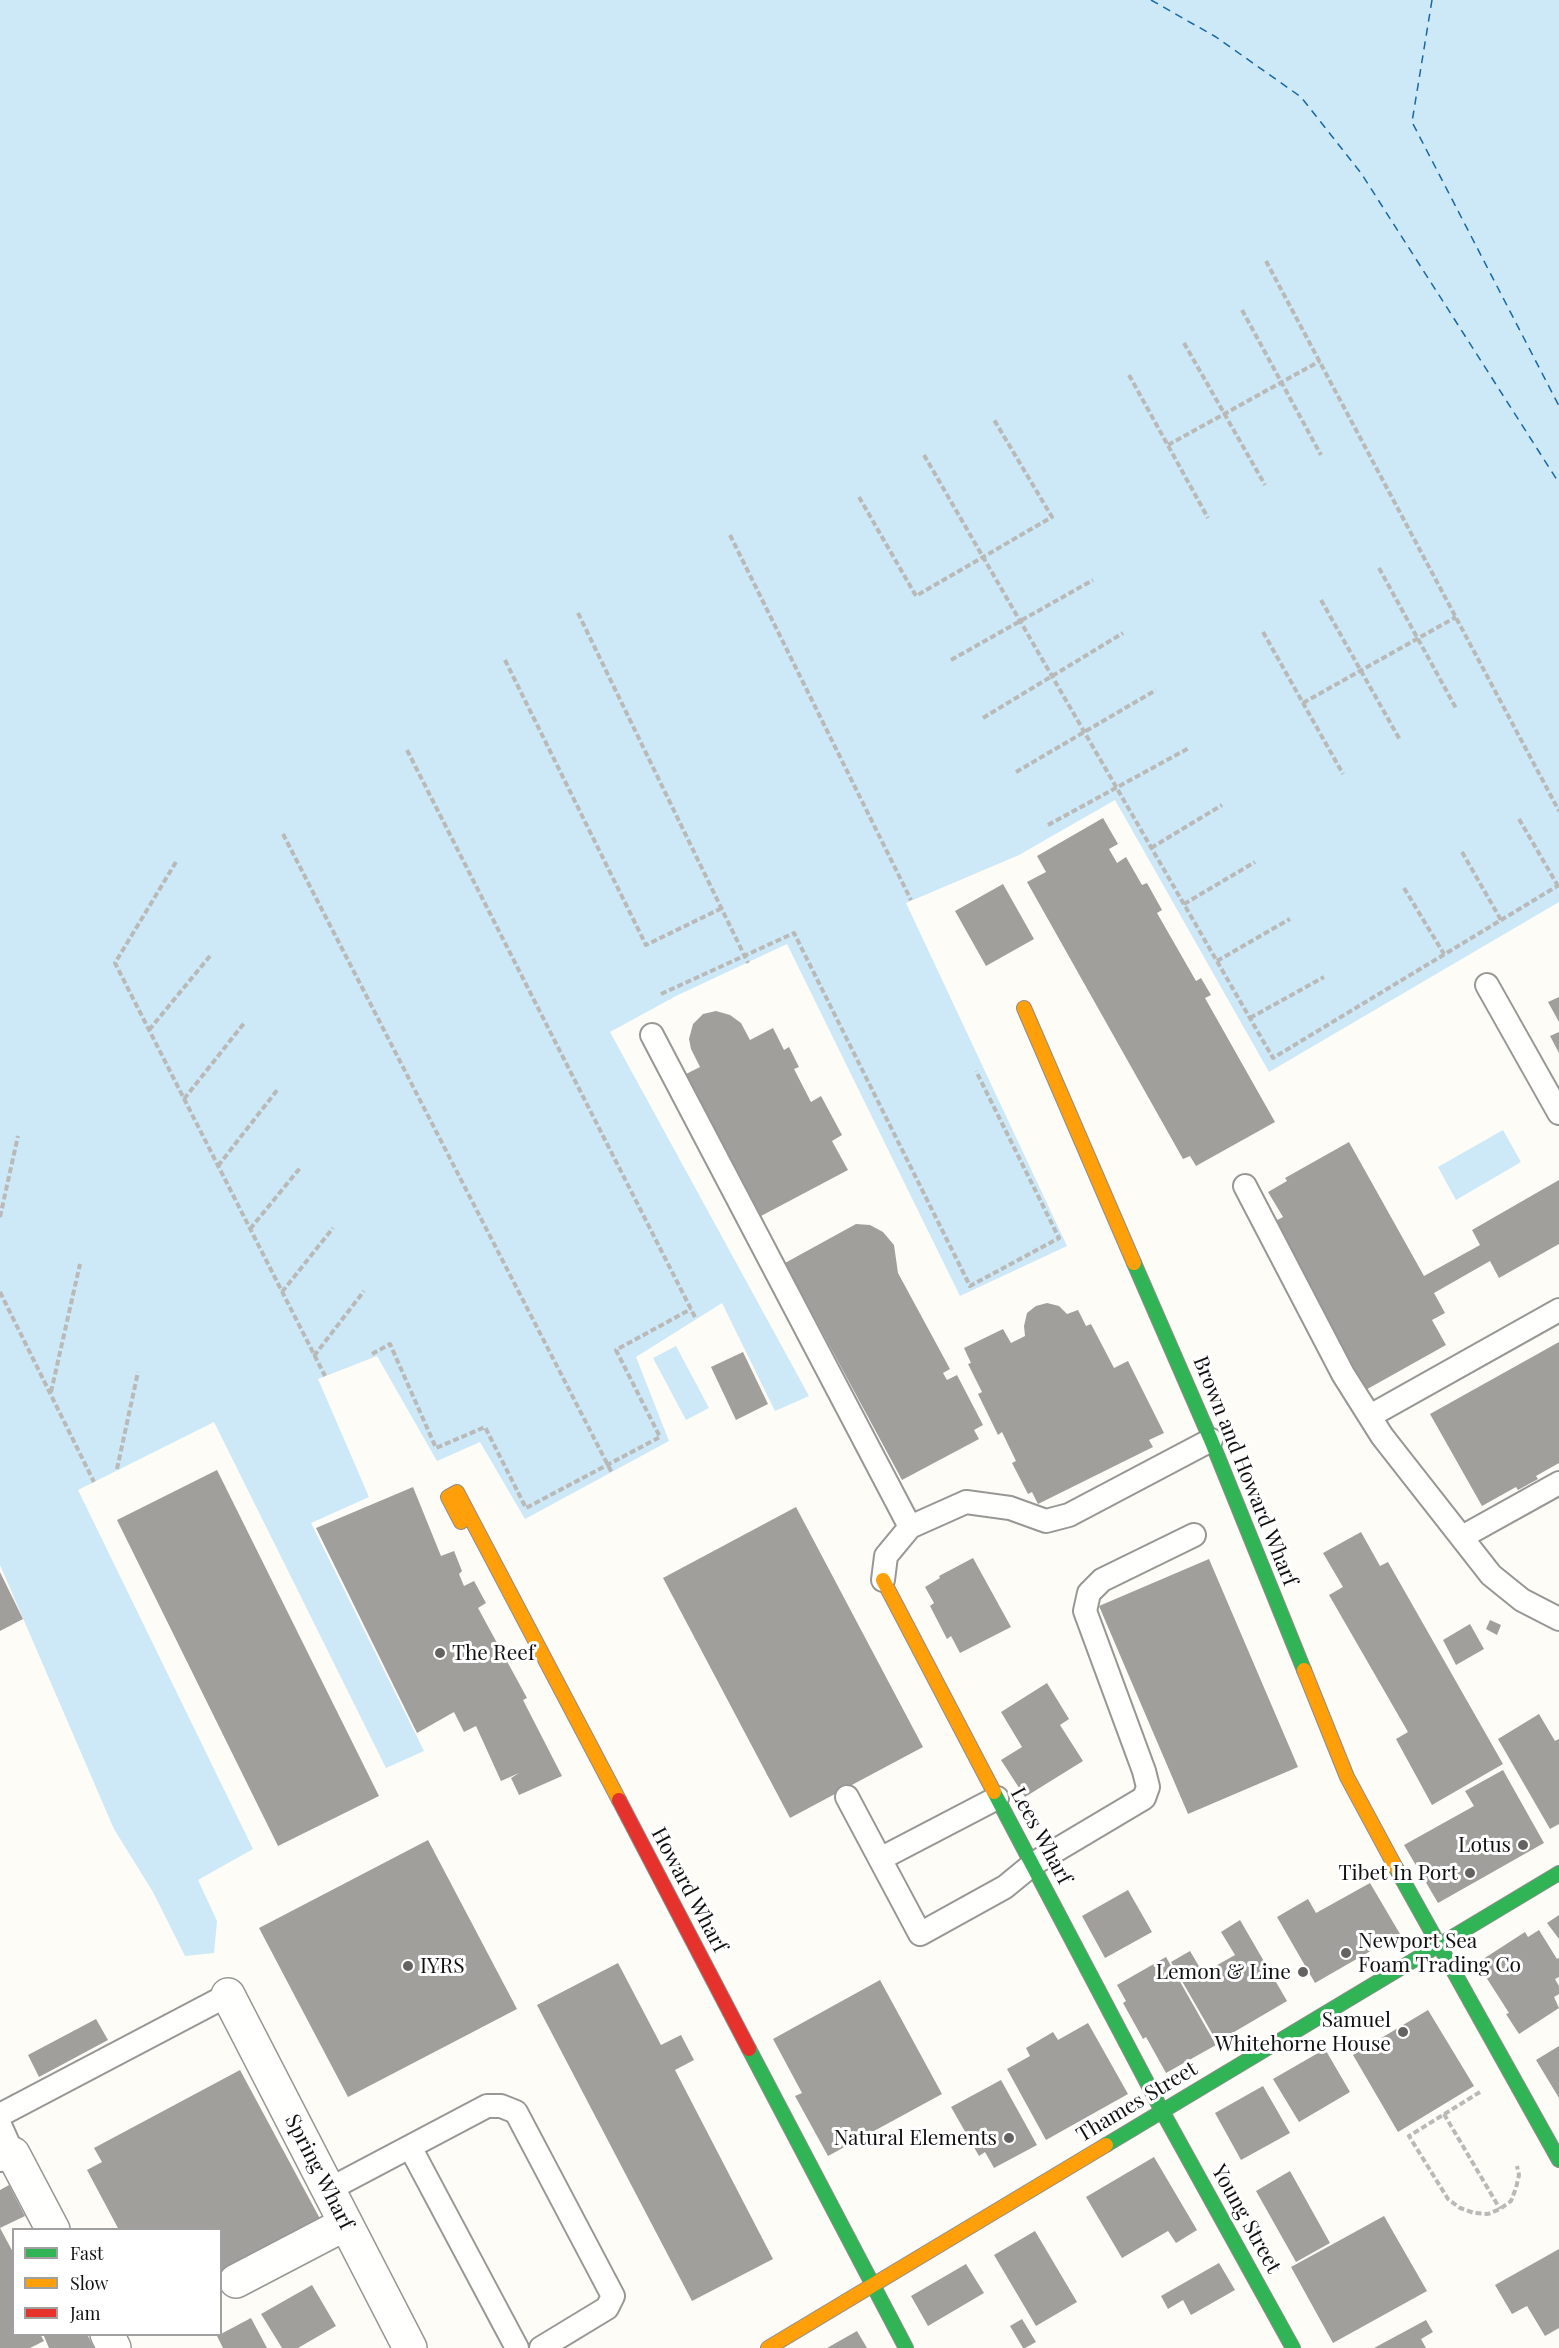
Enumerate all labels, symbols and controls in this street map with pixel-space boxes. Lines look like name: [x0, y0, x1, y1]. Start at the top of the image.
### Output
street label: Brown and Howard Wharf: [1187, 1353, 1303, 1589]
place label: The Reef: [452, 1640, 535, 1666]
marker: The Reef: [433, 1646, 447, 1660]
street label: Lees Wharf: [1005, 1783, 1077, 1889]
street label: Howard Wharf: [646, 1823, 732, 1957]
place label: Lotus: [1458, 1832, 1511, 1858]
marker: Lotus: [1516, 1838, 1530, 1852]
place label: Tibet In Port: [1338, 1860, 1458, 1886]
marker: Tibet In Port: [1463, 1866, 1477, 1880]
place label: Newport Sea Foam Trading Co: [1358, 1928, 1521, 1978]
marker: Newport Sea Foam Trading Co: [1339, 1946, 1353, 1960]
place label: IYRS: [420, 1953, 464, 1979]
marker: IYRS: [401, 1959, 415, 1973]
place label: Lemon & Line: [1156, 1959, 1291, 1985]
marker: Lemon & Line: [1296, 1965, 1310, 1979]
place label: Samuel Whitehorne House: [1215, 2007, 1391, 2057]
marker: Samuel Whitehorne House: [1396, 2025, 1410, 2039]
street label: Thames Street: [1072, 2056, 1202, 2148]
street label: Spring Wharf: [279, 2110, 359, 2234]
place label: Natural Elements: [834, 2125, 997, 2151]
marker: Natural Elements: [1002, 2131, 1016, 2145]
street label: Young Street: [1206, 2161, 1286, 2277]
legend: [12, 2228, 222, 2336]
text: Fast: [70, 2241, 103, 2265]
text: Slow: [70, 2271, 108, 2295]
text: Jam: [70, 2301, 100, 2325]

